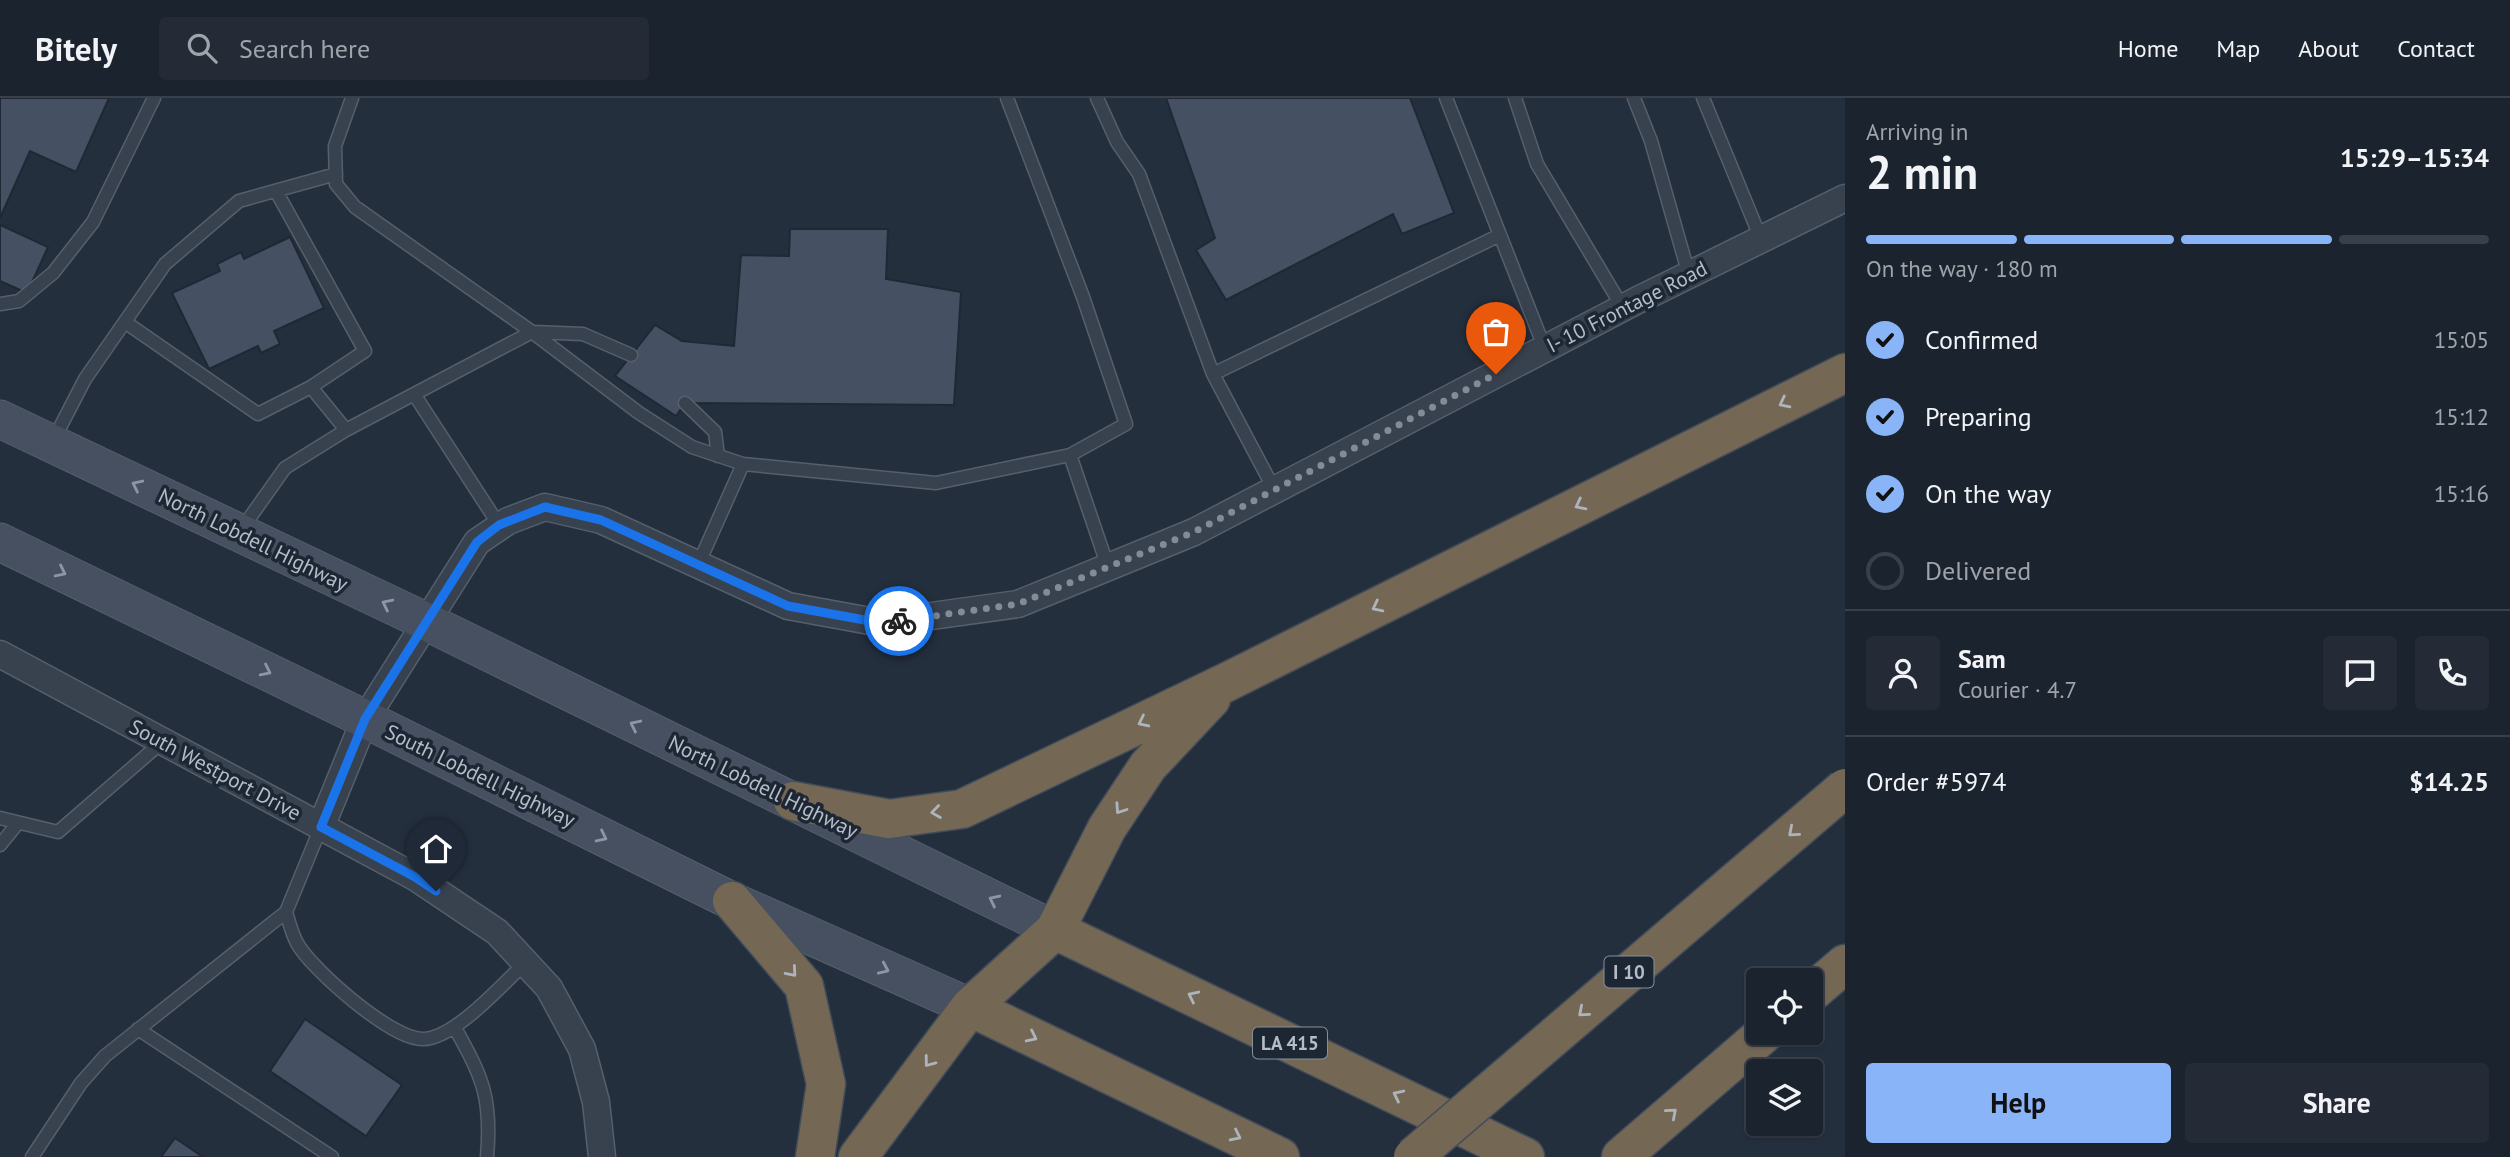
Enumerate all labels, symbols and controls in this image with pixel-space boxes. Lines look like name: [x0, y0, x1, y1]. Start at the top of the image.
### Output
search box: [159, 17, 649, 80]
text: Bitely: [35, 27, 117, 70]
icon: search: [183, 29, 221, 67]
text: Search here: [239, 32, 370, 65]
text: Home: [2118, 33, 2178, 64]
text: Map: [2216, 33, 2260, 64]
text: About: [2298, 33, 2359, 64]
text: Contact: [2397, 33, 2475, 64]
text: Arriving in: [1866, 117, 1968, 146]
text: 15:29–15:34: [2340, 141, 2489, 174]
text: 2 min: [1866, 142, 1978, 202]
street label: I- 10 Frontage Road: [1542, 254, 1711, 359]
text: On the way · 180 m: [1866, 254, 2058, 283]
pin: [1466, 302, 1526, 374]
icon: bag: [1477, 313, 1515, 351]
icon: check: [1866, 321, 1904, 359]
text: Confirmed: [1925, 323, 2038, 356]
text: 15:05: [2434, 325, 2489, 354]
one-way arrow: [1779, 395, 1791, 409]
icon: check: [1866, 398, 1904, 436]
text: Preparing: [1925, 400, 2032, 433]
text: 15:12: [2434, 402, 2489, 431]
icon: check: [1866, 475, 1904, 513]
text: On the way: [1925, 477, 2051, 510]
one-way arrow: [132, 479, 144, 493]
text: 15:16: [2434, 479, 2489, 508]
street label: North Lobdell Highway: [154, 482, 353, 597]
one-way arrow: [1575, 497, 1588, 511]
text: Delivered: [1925, 554, 2031, 587]
one-way arrow: [54, 563, 66, 577]
courier: [864, 586, 934, 656]
one-way arrow: [382, 598, 394, 612]
one-way arrow: [1372, 598, 1384, 612]
icon: bike: [880, 602, 918, 640]
button: person: [1866, 636, 1940, 710]
button: chat: [2323, 636, 2397, 710]
button: phone: [2415, 636, 2489, 710]
text: Sam: [1958, 642, 2006, 675]
one-way arrow: [259, 663, 271, 677]
text: Courier · 4.7: [1958, 675, 2077, 704]
street label: South Westport Drive: [125, 713, 306, 826]
one-way arrow: [1138, 714, 1150, 728]
street label: South Lobdell Highway: [381, 718, 580, 833]
one-way arrow: [630, 719, 642, 733]
street label: North Lobdell Highway: [664, 729, 863, 844]
text: Order #5974: [1866, 765, 2006, 798]
text: $14.25: [2409, 765, 2489, 798]
one-way arrow: [1116, 801, 1128, 814]
one-way arrow: [930, 805, 941, 820]
pin: [406, 819, 466, 891]
one-way arrow: [1788, 824, 1801, 836]
one-way arrow: [595, 828, 607, 842]
icon: home: [417, 830, 455, 868]
one-way arrow: [989, 894, 1001, 908]
road number: I 10: [1604, 957, 1654, 988]
one-way arrow: [877, 961, 889, 975]
one-way arrow: [784, 963, 796, 976]
map controls: [1746, 968, 1823, 1136]
button: locate: [1746, 968, 1823, 1045]
one-way arrow: [1188, 990, 1200, 1004]
one-way arrow: [1578, 1004, 1591, 1016]
road number: LA 415: [1253, 1028, 1327, 1058]
one-way arrow: [1025, 1029, 1037, 1043]
one-way arrow: [925, 1054, 938, 1067]
button: layers: [1746, 1059, 1823, 1136]
button: Help: [1866, 1063, 2171, 1143]
button: Share: [2185, 1063, 2489, 1143]
one-way arrow: [1393, 1089, 1405, 1103]
one-way arrow: [1664, 1109, 1677, 1121]
one-way arrow: [1229, 1128, 1241, 1142]

